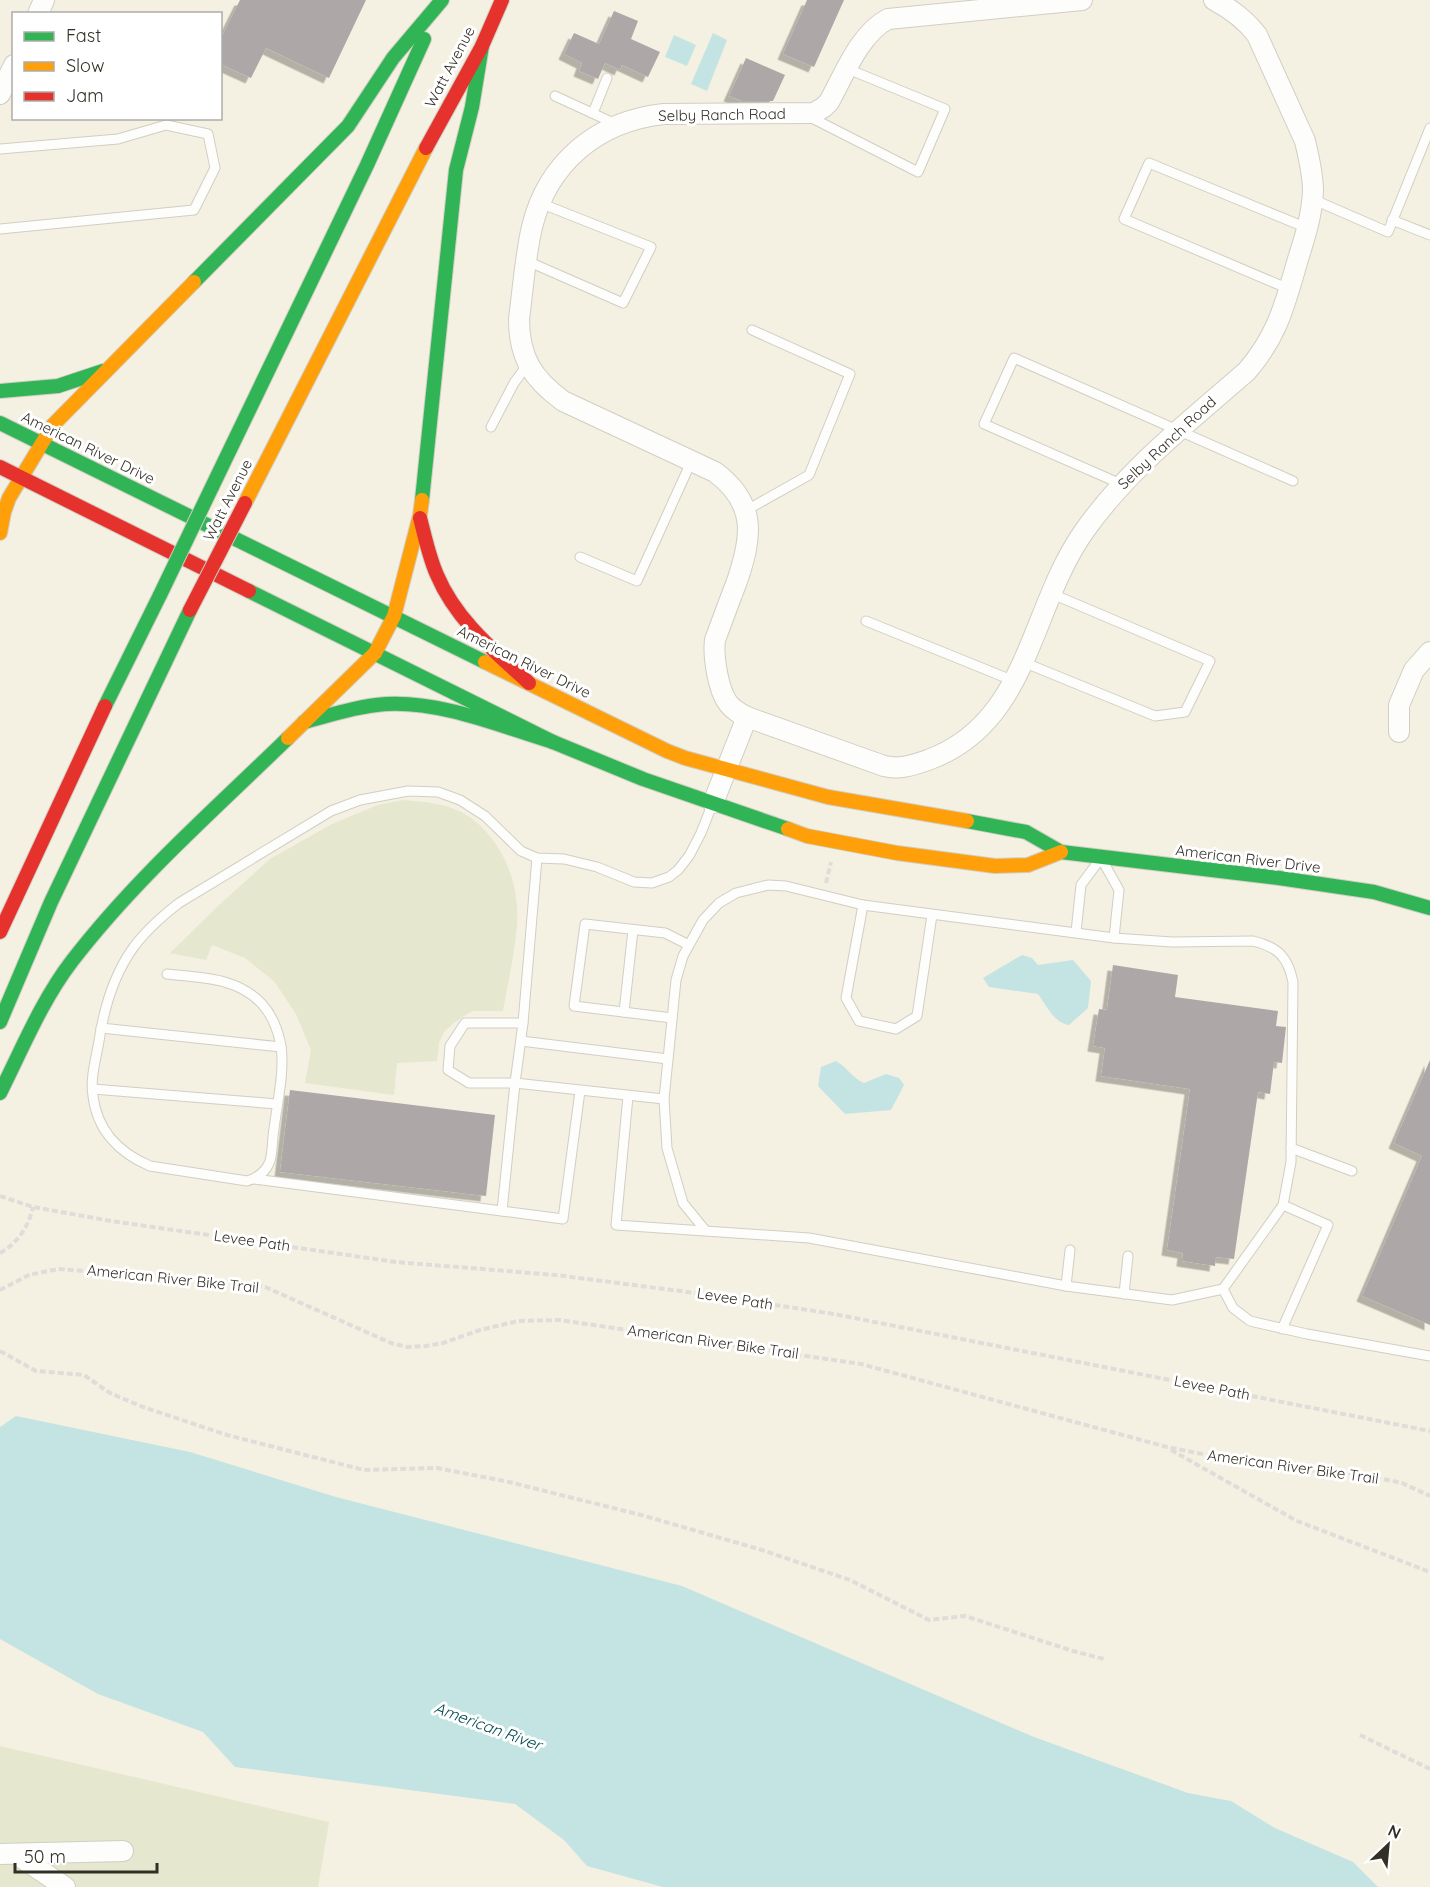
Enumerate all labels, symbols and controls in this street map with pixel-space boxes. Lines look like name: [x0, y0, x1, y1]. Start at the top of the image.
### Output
legend: [12, 12, 222, 120]
street label: Watt Avenue: [420, 23, 479, 111]
text: Fast: [66, 24, 101, 47]
text: Slow: [66, 54, 104, 77]
text: Jam: [66, 84, 104, 107]
street label: Selby Ranch Road: [658, 104, 786, 125]
street label: Selby Ranch Road: [1114, 392, 1220, 493]
street label: American River Drive: [18, 407, 158, 488]
street label: Watt Avenue: [199, 456, 256, 544]
street label: American River Drive: [454, 621, 594, 702]
street label: American River Drive: [1174, 840, 1322, 877]
street label: Levee Path: [213, 1226, 291, 1255]
street label: American River Bike Trail: [86, 1260, 260, 1297]
street label: Levee Path: [696, 1283, 775, 1314]
street label: American River Bike Trail: [626, 1320, 800, 1363]
street label: Levee Path: [1173, 1371, 1252, 1404]
street label: American River Bike Trail: [1206, 1445, 1380, 1488]
water label: American River: [432, 1697, 546, 1755]
north arrow: [1358, 1815, 1418, 1875]
text: N: [1385, 1820, 1404, 1843]
scale bar: [15, 1836, 158, 1874]
text: 50 m: [24, 1845, 66, 1868]

